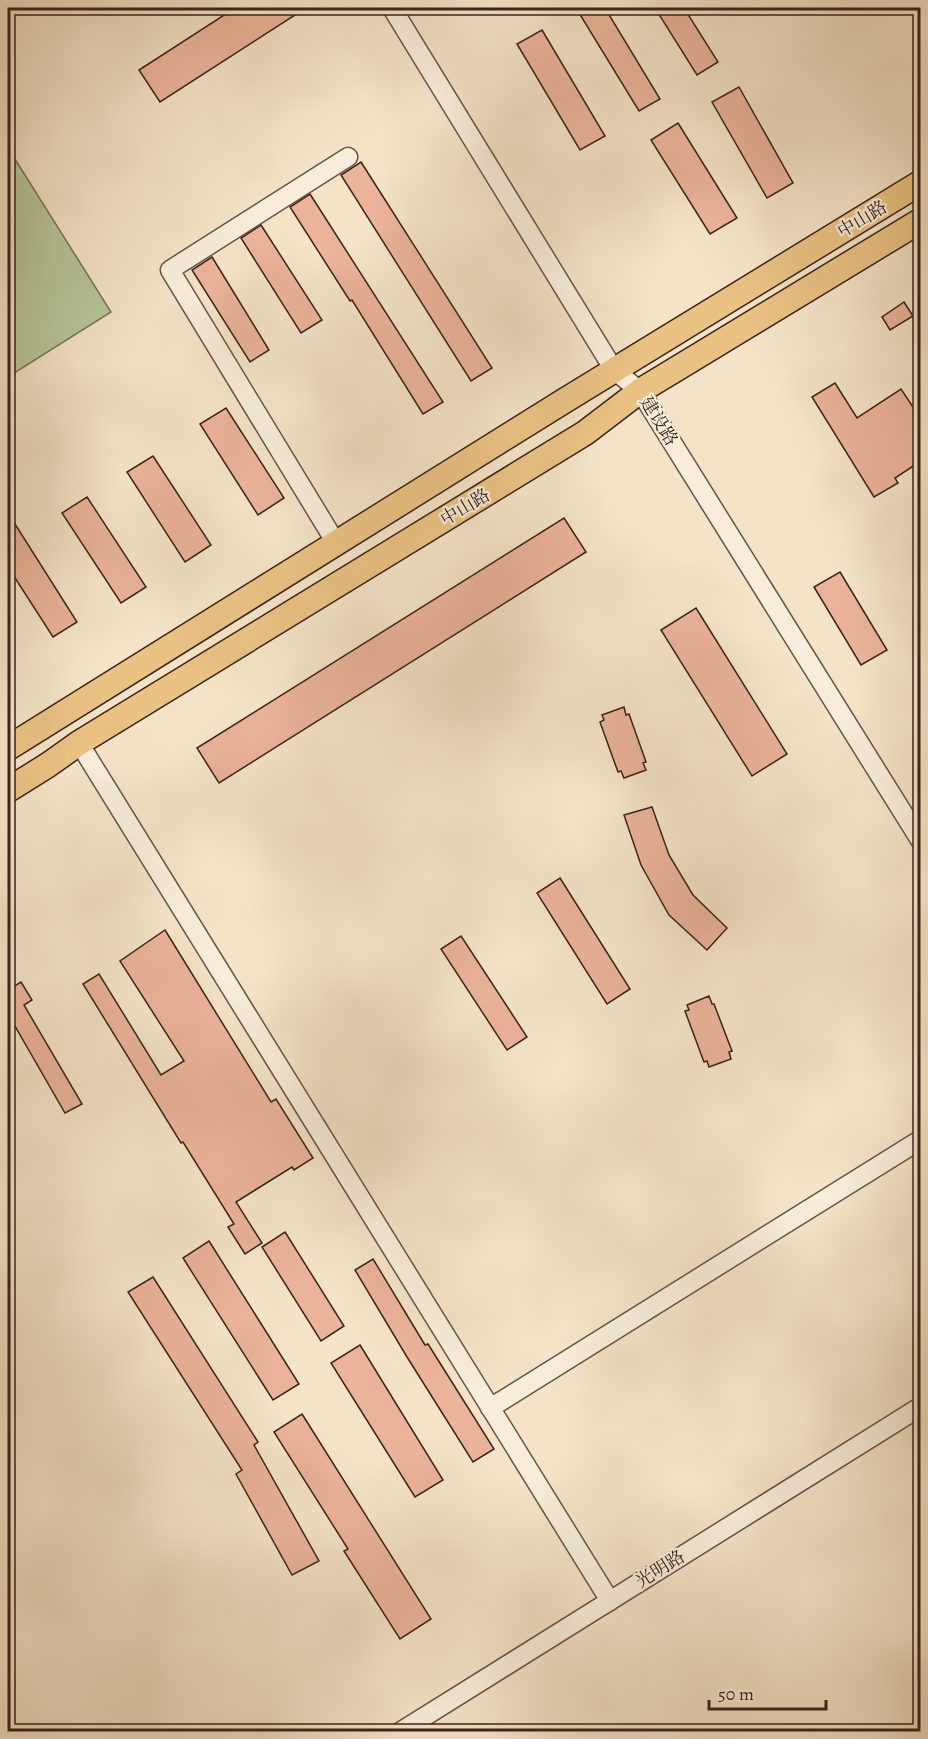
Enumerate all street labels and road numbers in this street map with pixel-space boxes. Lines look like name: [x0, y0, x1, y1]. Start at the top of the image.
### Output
street label: 中山路: [833, 195, 891, 243]
street label: 建设路: [635, 392, 683, 450]
street label: 中山路: [436, 483, 494, 531]
street label: 光明路: [631, 1545, 689, 1593]

